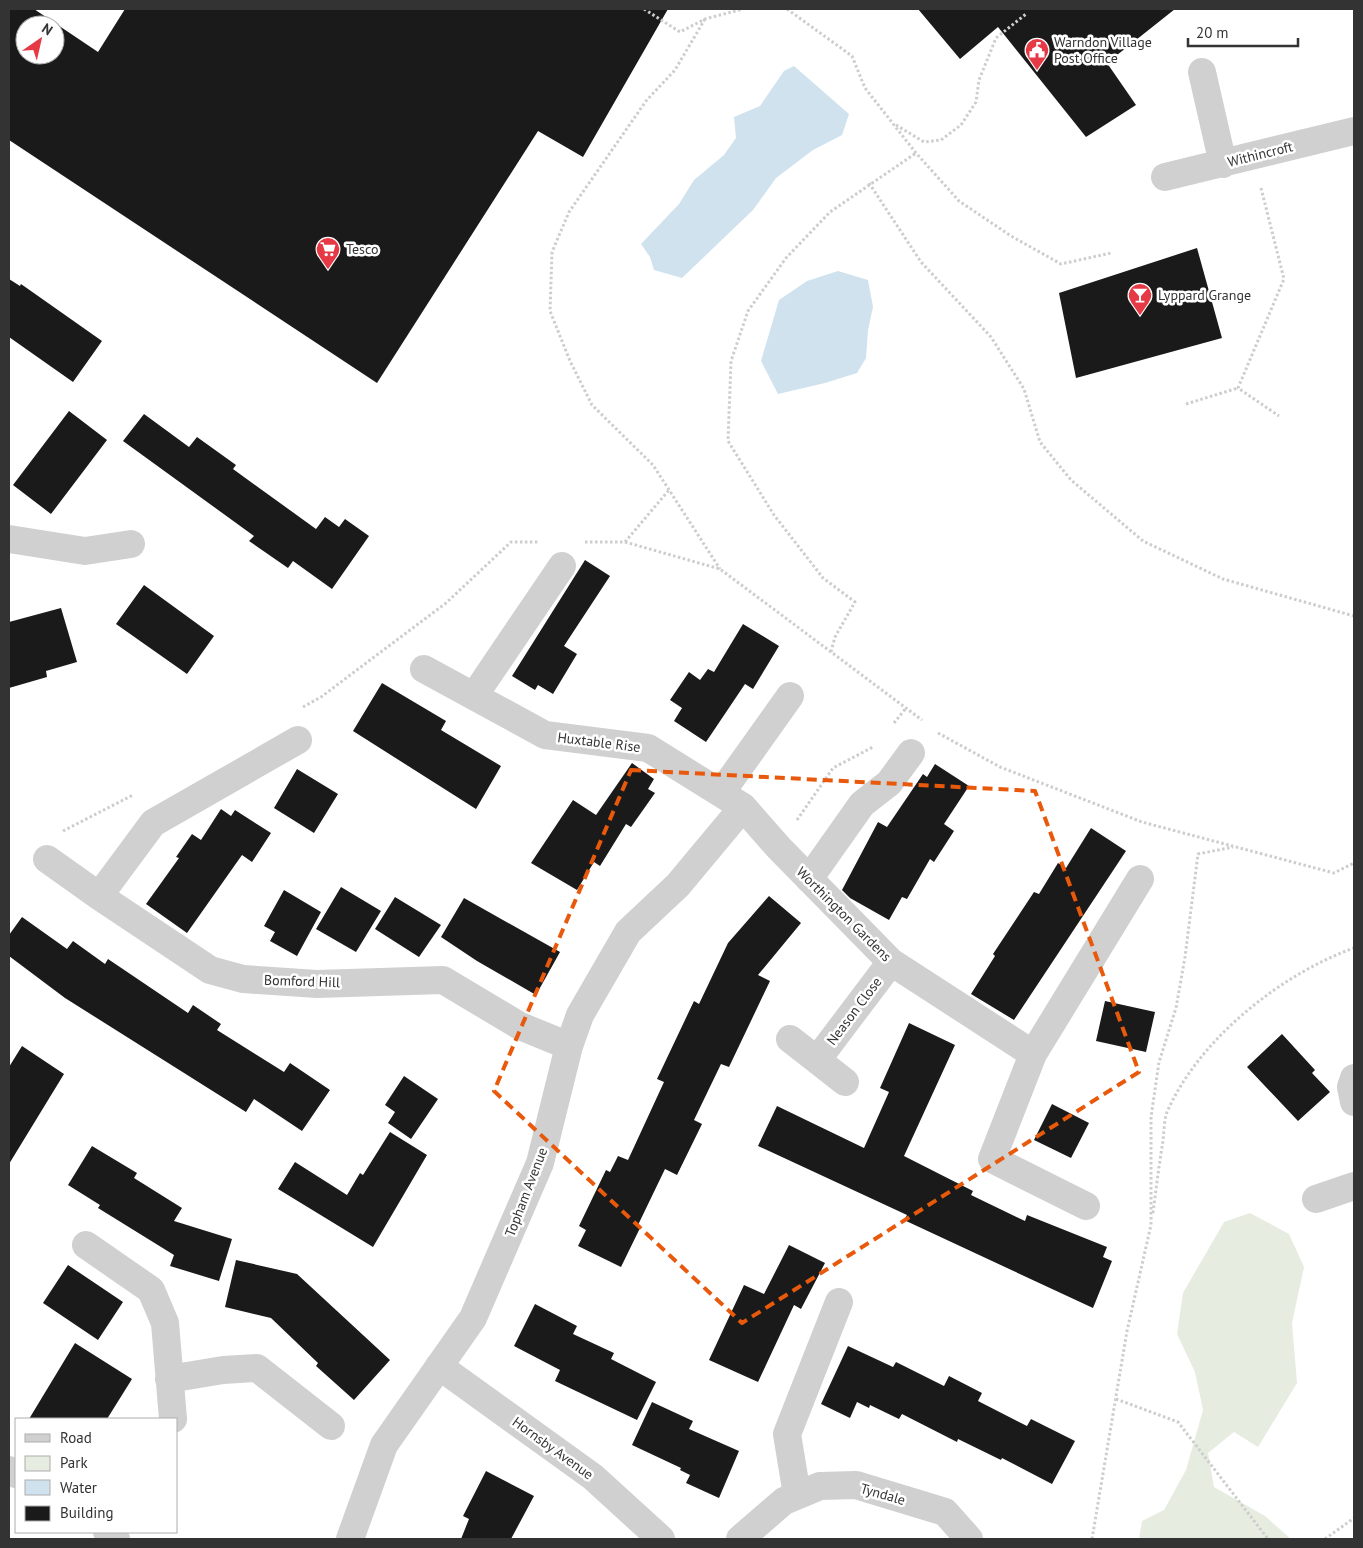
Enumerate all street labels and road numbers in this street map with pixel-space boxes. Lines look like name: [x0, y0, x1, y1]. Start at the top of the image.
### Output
street label: Withincroft: [1226, 137, 1295, 171]
street label: Huxtable Rise: [556, 728, 642, 756]
street label: Worthington Gardens: [793, 863, 895, 965]
street label: Bomford Hill: [264, 971, 340, 991]
street label: Neason Close: [822, 973, 886, 1049]
street label: Topham Avenue: [501, 1145, 551, 1239]
street label: Hornsby Avenue: [509, 1413, 597, 1483]
street label: Tyndale: [858, 1479, 908, 1509]

